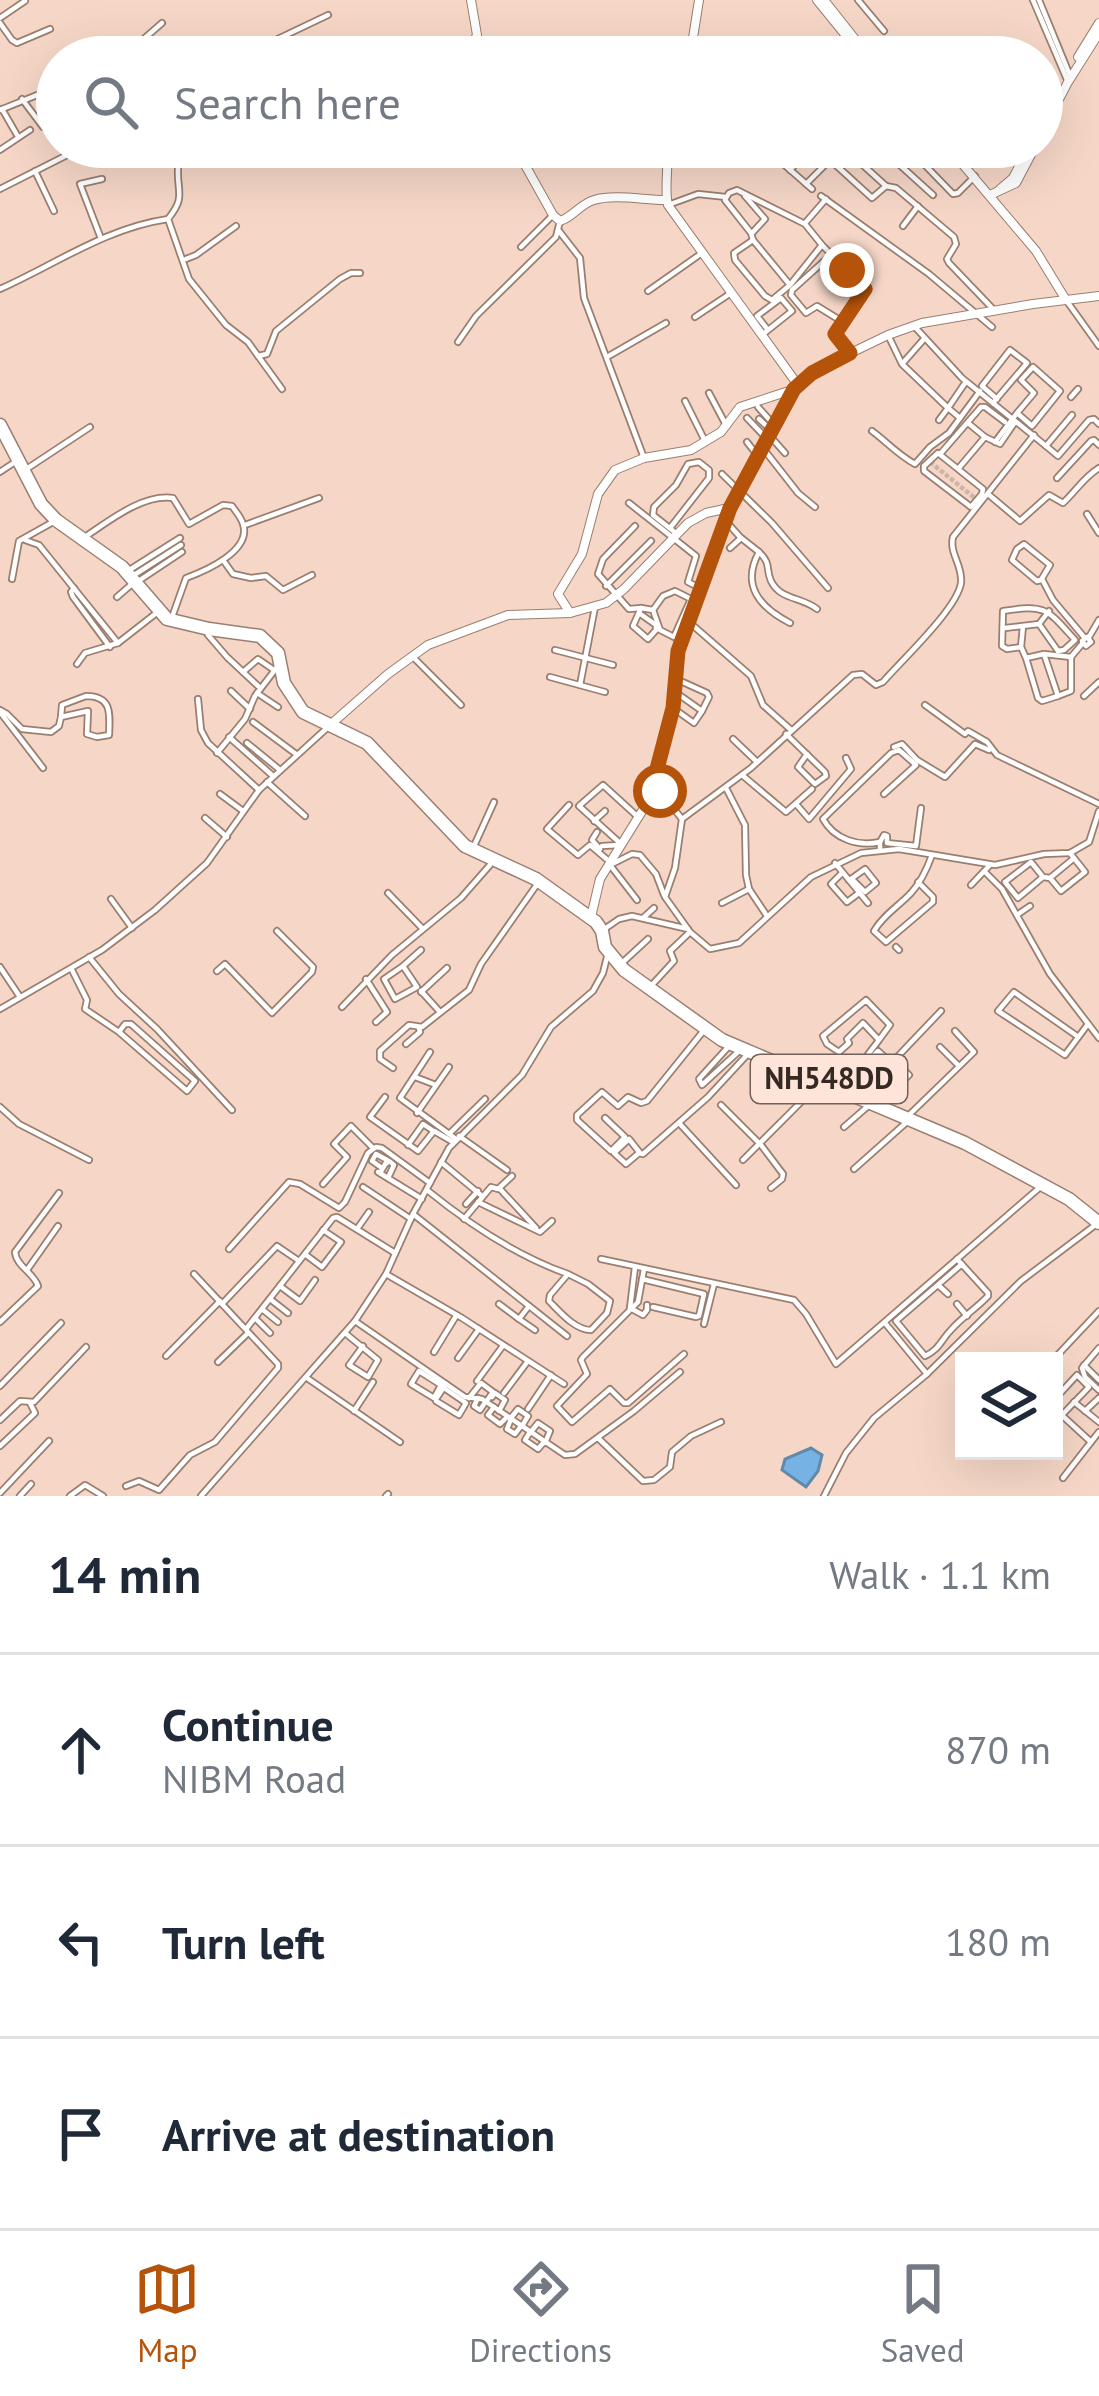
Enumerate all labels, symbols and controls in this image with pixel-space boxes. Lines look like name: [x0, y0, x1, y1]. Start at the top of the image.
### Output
search box: [36, 36, 1063, 168]
icon: search: [78, 69, 144, 135]
text: Search here: [174, 73, 401, 131]
route end: [820, 243, 874, 297]
route start: [633, 764, 687, 818]
road number: NH548DD: [751, 1055, 907, 1103]
map controls: [955, 1352, 1063, 1460]
button: layers: [955, 1352, 1063, 1460]
text: 14 min: [48, 1541, 201, 1607]
text: Walk · 1.1 km: [829, 1549, 1051, 1600]
text: Continue: [162, 1695, 334, 1753]
icon: ahead: [48, 1717, 114, 1783]
text: 870 m: [945, 1724, 1051, 1775]
text: NIBM Road: [162, 1753, 346, 1804]
icon: left: [48, 1909, 114, 1975]
text: Turn left: [162, 1913, 325, 1971]
text: 180 m: [945, 1916, 1051, 1967]
icon: arrive: [48, 2101, 114, 2167]
text: Arrive at destination: [162, 2105, 555, 2163]
tab: Map: [134, 2256, 200, 2371]
tab: Directions: [469, 2256, 612, 2371]
tab: Saved: [881, 2256, 965, 2371]

